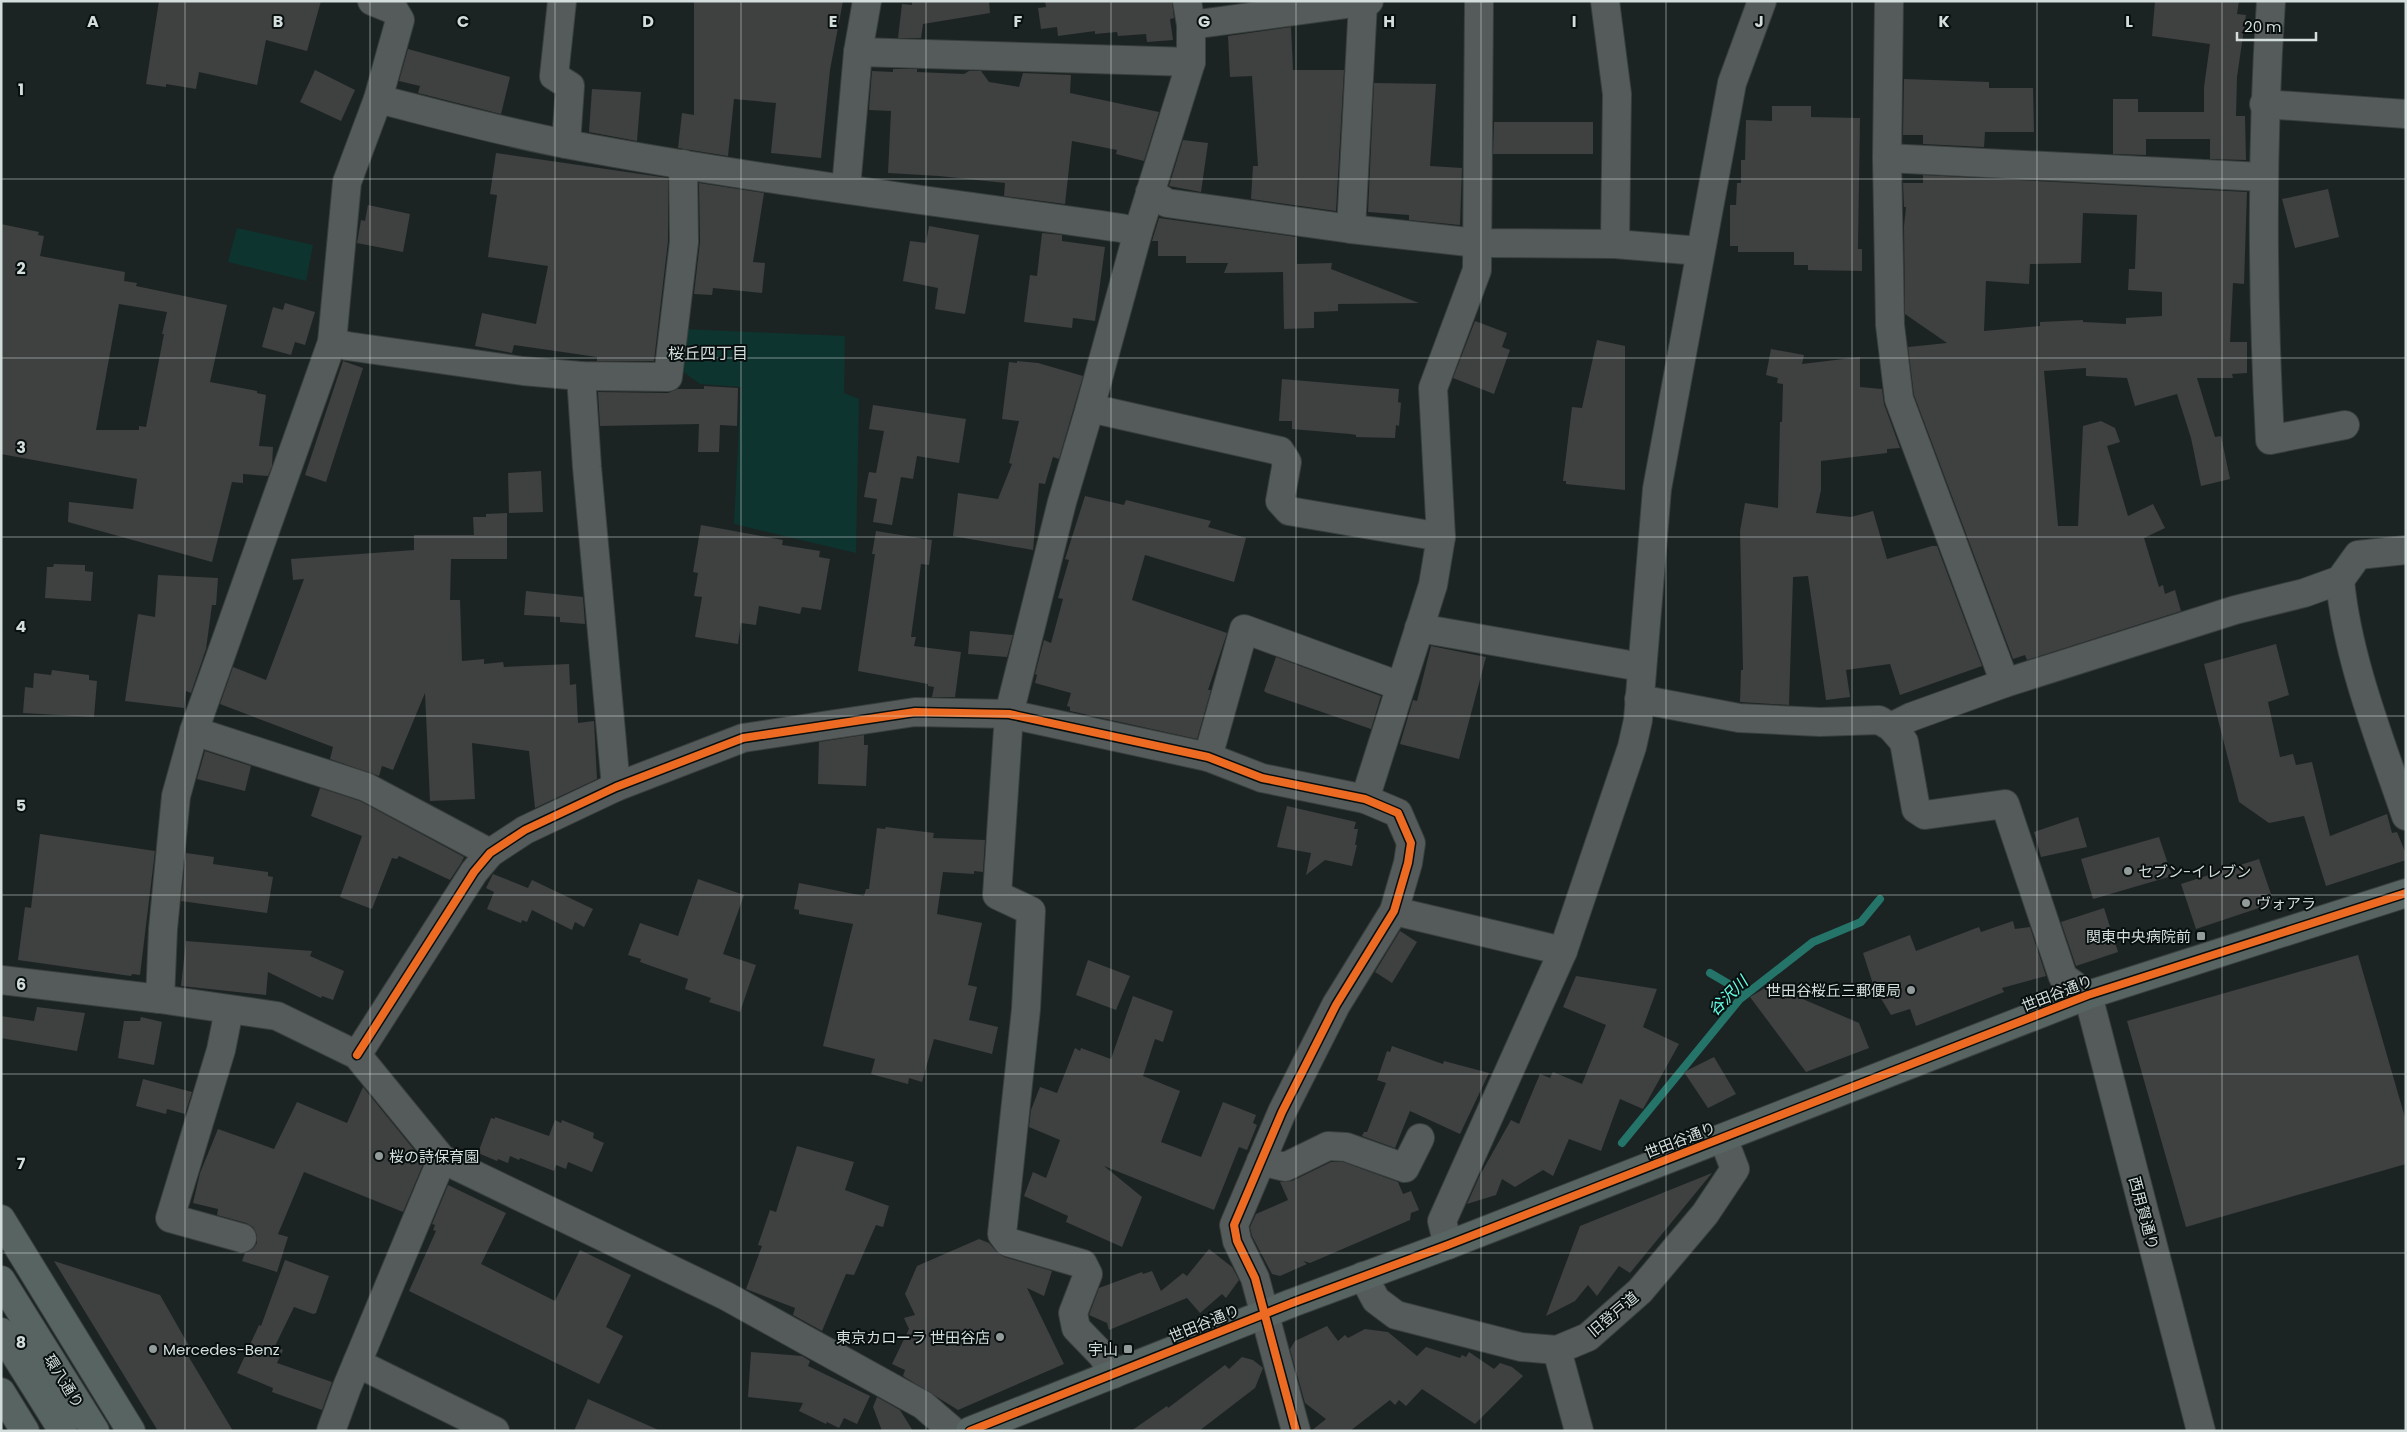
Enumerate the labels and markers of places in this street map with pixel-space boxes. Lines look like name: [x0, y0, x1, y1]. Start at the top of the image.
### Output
place label: セブン-イレブン: [2138, 861, 2251, 882]
marker: セブン-イレブン: [2122, 865, 2134, 877]
place label: ヴォアラ: [2256, 893, 2316, 914]
marker: ヴォアラ: [2240, 897, 2252, 909]
place label: 関東中央病院前: [2086, 926, 2191, 947]
marker: 関東中央病院前: [2195, 930, 2207, 942]
place label: 世田谷桜丘三郵便局: [1766, 980, 1901, 1001]
marker: 世田谷桜丘三郵便局: [1905, 984, 1917, 996]
place label: 桜の詩保育園: [389, 1146, 479, 1167]
marker: 桜の詩保育園: [373, 1150, 385, 1162]
place label: 東京カローラ 世田谷店: [836, 1327, 990, 1348]
marker: 東京カローラ 世田谷店: [994, 1331, 1006, 1343]
place label: Mercedes-Benz: [163, 1339, 280, 1360]
place label: 宇山: [1088, 1339, 1118, 1360]
marker: Mercedes-Benz: [147, 1343, 159, 1355]
marker: 宇山: [1122, 1343, 1134, 1355]

